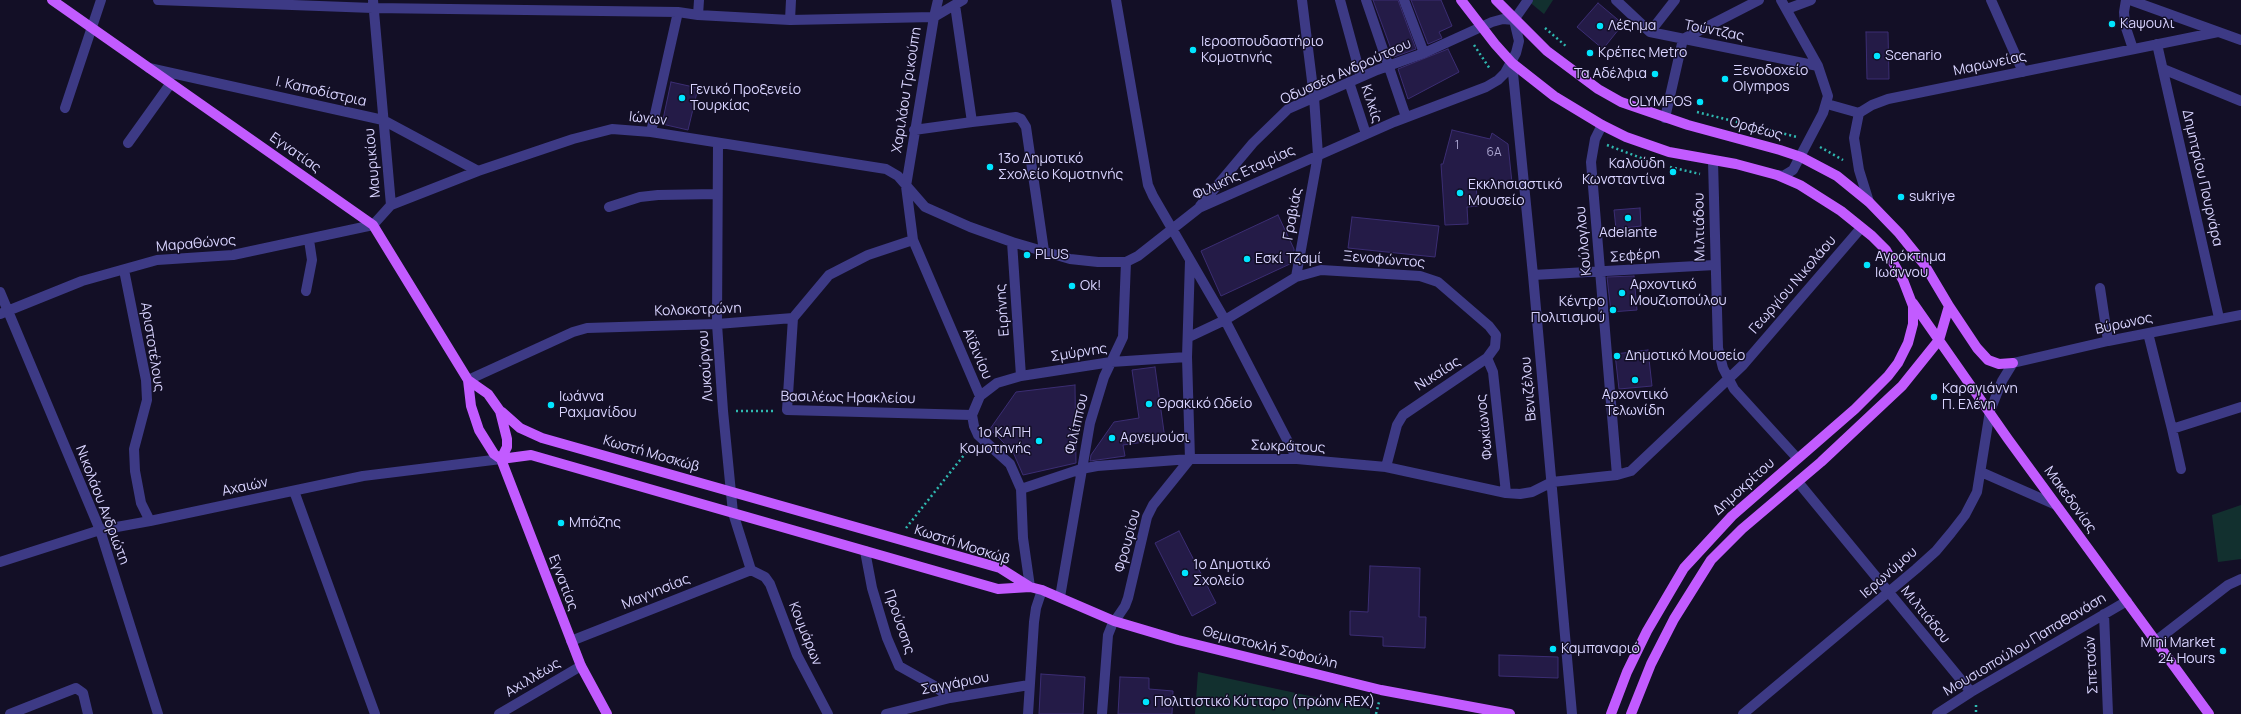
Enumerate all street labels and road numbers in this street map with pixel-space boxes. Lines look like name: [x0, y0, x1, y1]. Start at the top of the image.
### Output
street label: Τούντζας: [1683, 17, 1745, 45]
street label: Χαριλάου Τρικούπη: [889, 26, 925, 154]
street label: Οδυσσέα Ανδρούτσου: [1278, 36, 1414, 108]
street label: Μαρωνείας: [1952, 48, 2028, 80]
street label: Ι. Καποδίστρια: [274, 73, 368, 111]
street label: Κιλκίς: [1357, 83, 1385, 125]
street label: Δημητρίου Πουρνάρα: [2178, 108, 2226, 248]
street label: Ιώνων: [628, 109, 668, 129]
street label: Ορφέως: [1728, 114, 1784, 144]
street label: Μαυρικίου: [362, 128, 384, 198]
street label: Εγνατίας: [266, 129, 324, 177]
street label: Φιλικής Εταιρίας: [1190, 142, 1298, 204]
street label: Γραβιάς: [1280, 186, 1306, 242]
street label: Μιλτιάδου: [1691, 193, 1709, 261]
street label: Κούλογλου: [1573, 206, 1595, 276]
street label: Μαραθώνος: [155, 232, 237, 256]
street label: Γεωργίου Νικολάου: [1746, 233, 1840, 337]
street label: Σεφέρη: [1609, 246, 1661, 266]
street label: Ξενοφώντος: [1342, 248, 1426, 272]
street label: Ειρήνης: [993, 283, 1013, 337]
street label: Κολοκοτρώνη: [654, 300, 742, 320]
street label: Αριστοτέλους: [137, 301, 167, 393]
street label: Βύρωνος: [2094, 310, 2154, 338]
street label: Αϊδινίου: [959, 326, 995, 382]
street label: Λυκούργου: [695, 330, 717, 402]
street label: Σμύρνης: [1050, 340, 1108, 366]
street label: Νικαίας: [1412, 353, 1464, 395]
street label: Βενιζέλου: [1518, 356, 1540, 422]
street label: Βασιλέως Ηρακλείου: [780, 388, 916, 408]
street label: Φιλίππου: [1062, 392, 1092, 456]
street label: Φωκίωνος: [1473, 393, 1497, 461]
street label: Κωστή Μοσκώβ: [601, 432, 701, 476]
street label: Σωκράτους: [1250, 437, 1326, 457]
street label: Νικολάου Ανδριώτη: [72, 443, 132, 567]
street label: Δημοκρίτου: [1710, 455, 1778, 519]
street label: Μακεδονίας: [2040, 463, 2100, 537]
street label: Αχαιών: [220, 474, 270, 500]
street label: Φρουρίου: [1112, 508, 1144, 574]
street label: Κωστή Μοσκώβ: [912, 522, 1012, 568]
street label: Ιερωνύμου: [1857, 544, 1921, 602]
street label: Εγνατίας: [545, 553, 581, 613]
street label: Μαγνησίας: [619, 571, 693, 613]
street label: Μιλτιάδου: [1897, 583, 1953, 647]
street label: Προύσσης: [880, 587, 918, 657]
street label: Μουσιοπούλου Παπαθανάση: [1941, 590, 2109, 700]
street label: Κουμάρων: [785, 600, 825, 668]
street label: Θεμιστοκλή Σοφούλη: [1201, 623, 1339, 673]
street label: Σπετσών: [2082, 635, 2102, 695]
street label: Αχιλλέως: [502, 655, 564, 701]
street label: Σαγγάριου: [919, 669, 991, 699]

